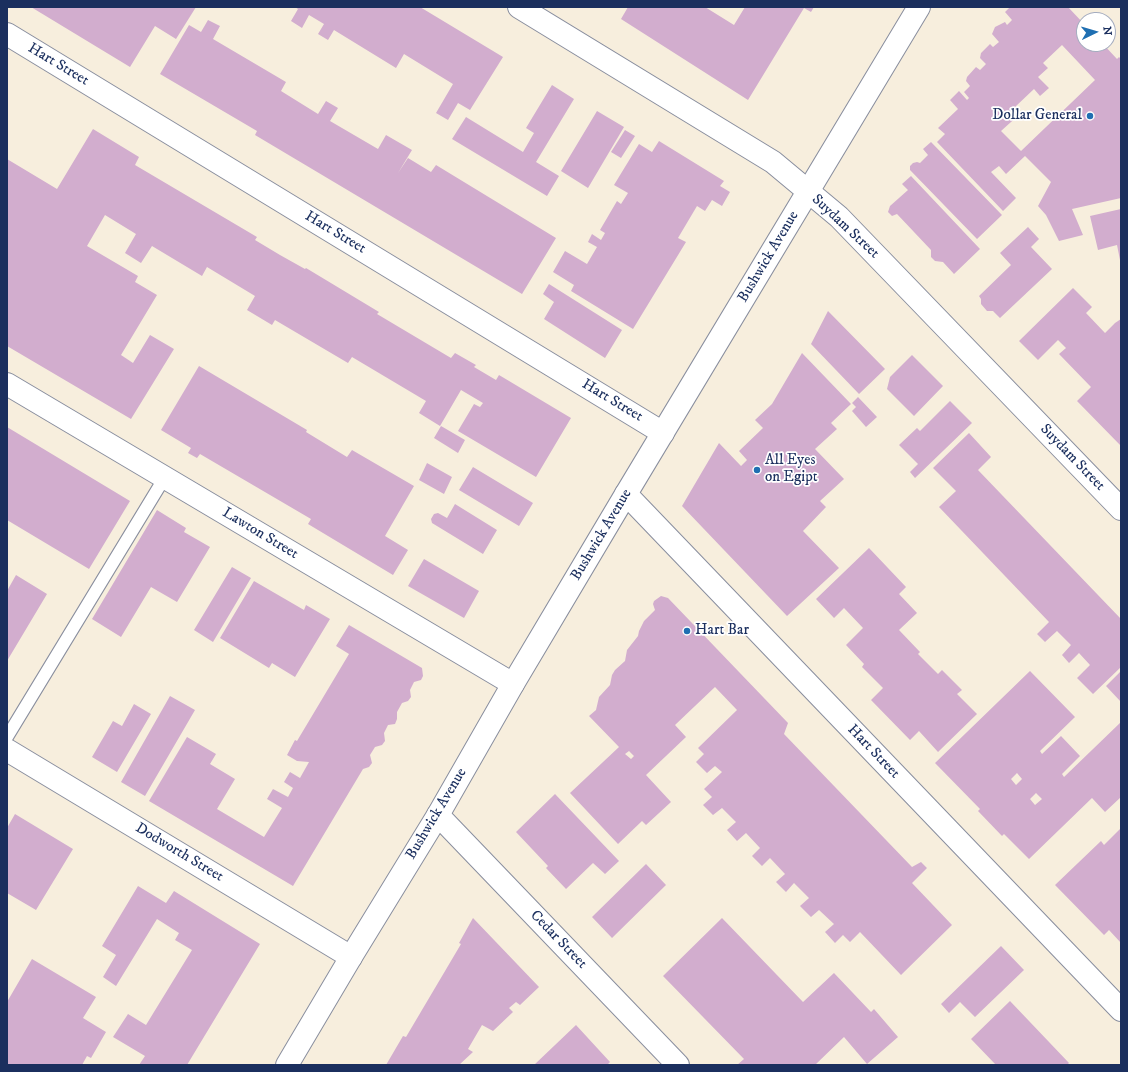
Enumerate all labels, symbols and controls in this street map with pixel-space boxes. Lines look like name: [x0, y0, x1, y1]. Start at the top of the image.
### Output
north arrow: [1076, 12, 1116, 52]
text: N: [1100, 26, 1114, 36]
street label: Hart Street: [24, 40, 92, 90]
place label: Dollar General: [992, 107, 1082, 125]
marker: Dollar General: [1085, 111, 1095, 121]
street label: Suydam Street: [807, 191, 883, 263]
street label: Hart Street: [301, 208, 369, 258]
street label: Bushwick Avenue: [735, 208, 803, 306]
street label: Hart Street: [578, 376, 646, 426]
street label: Suydam Street: [1036, 421, 1108, 495]
place label: All Eyes on Egipt: [765, 452, 817, 487]
marker: All Eyes on Egipt: [752, 465, 762, 475]
street label: Bushwick Avenue: [568, 486, 636, 584]
street label: Lawton Street: [219, 504, 301, 564]
place label: Hart Bar: [695, 622, 749, 640]
marker: Hart Bar: [682, 626, 692, 636]
street label: Hart Street: [843, 721, 903, 783]
street label: Bushwick Avenue: [403, 765, 471, 863]
street label: Dodworth Street: [132, 820, 226, 886]
street label: Cedar Street: [526, 907, 590, 973]

